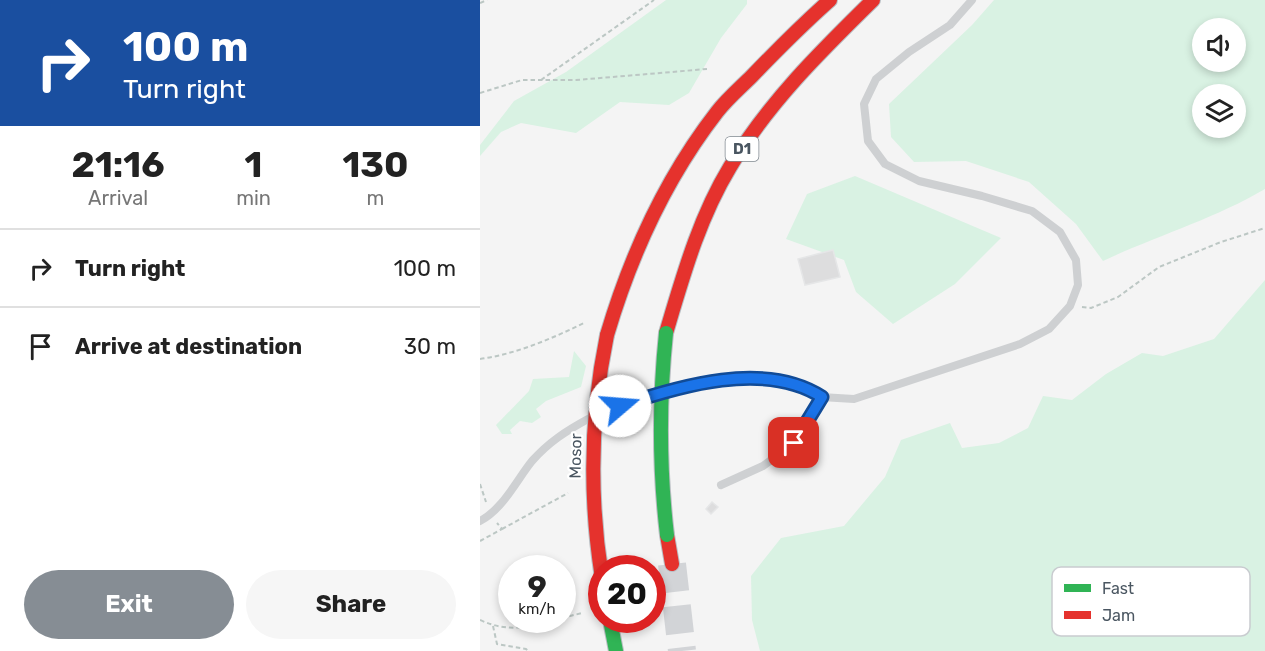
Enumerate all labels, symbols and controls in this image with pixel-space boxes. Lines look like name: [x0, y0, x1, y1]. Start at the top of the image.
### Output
map controls: [1192, 18, 1246, 138]
button: sound: [1192, 18, 1246, 72]
text: 100 m: [123, 22, 248, 72]
icon: right: [24, 24, 102, 102]
text: Turn right: [123, 73, 246, 105]
button: layers: [1192, 84, 1246, 138]
road number: D1: [726, 137, 758, 161]
text: 21:16: [72, 143, 165, 186]
text: 1: [245, 143, 262, 186]
text: 130: [342, 143, 409, 186]
text: Arrival: [88, 186, 148, 210]
text: min: [236, 186, 271, 210]
text: m: [367, 186, 384, 210]
icon: right: [24, 252, 57, 285]
text: Turn right: [75, 255, 185, 282]
text: 100 m: [394, 255, 456, 282]
icon: arrive: [24, 330, 57, 363]
text: Arrive at destination: [75, 333, 302, 360]
text: 30 m: [404, 333, 456, 360]
position arrow: [588, 374, 652, 438]
pin: [768, 417, 819, 468]
icon: arrive: [777, 426, 810, 459]
street label: Mosor: [566, 433, 585, 479]
speed limit sign: 20: [588, 555, 666, 633]
legend: [1052, 567, 1250, 636]
text: 9: [527, 569, 547, 605]
button: Exit: [24, 570, 234, 639]
button: Share: [246, 570, 456, 639]
text: Fast: [1102, 579, 1134, 598]
text: km/h: [518, 600, 556, 618]
text: Jam: [1102, 606, 1135, 625]

